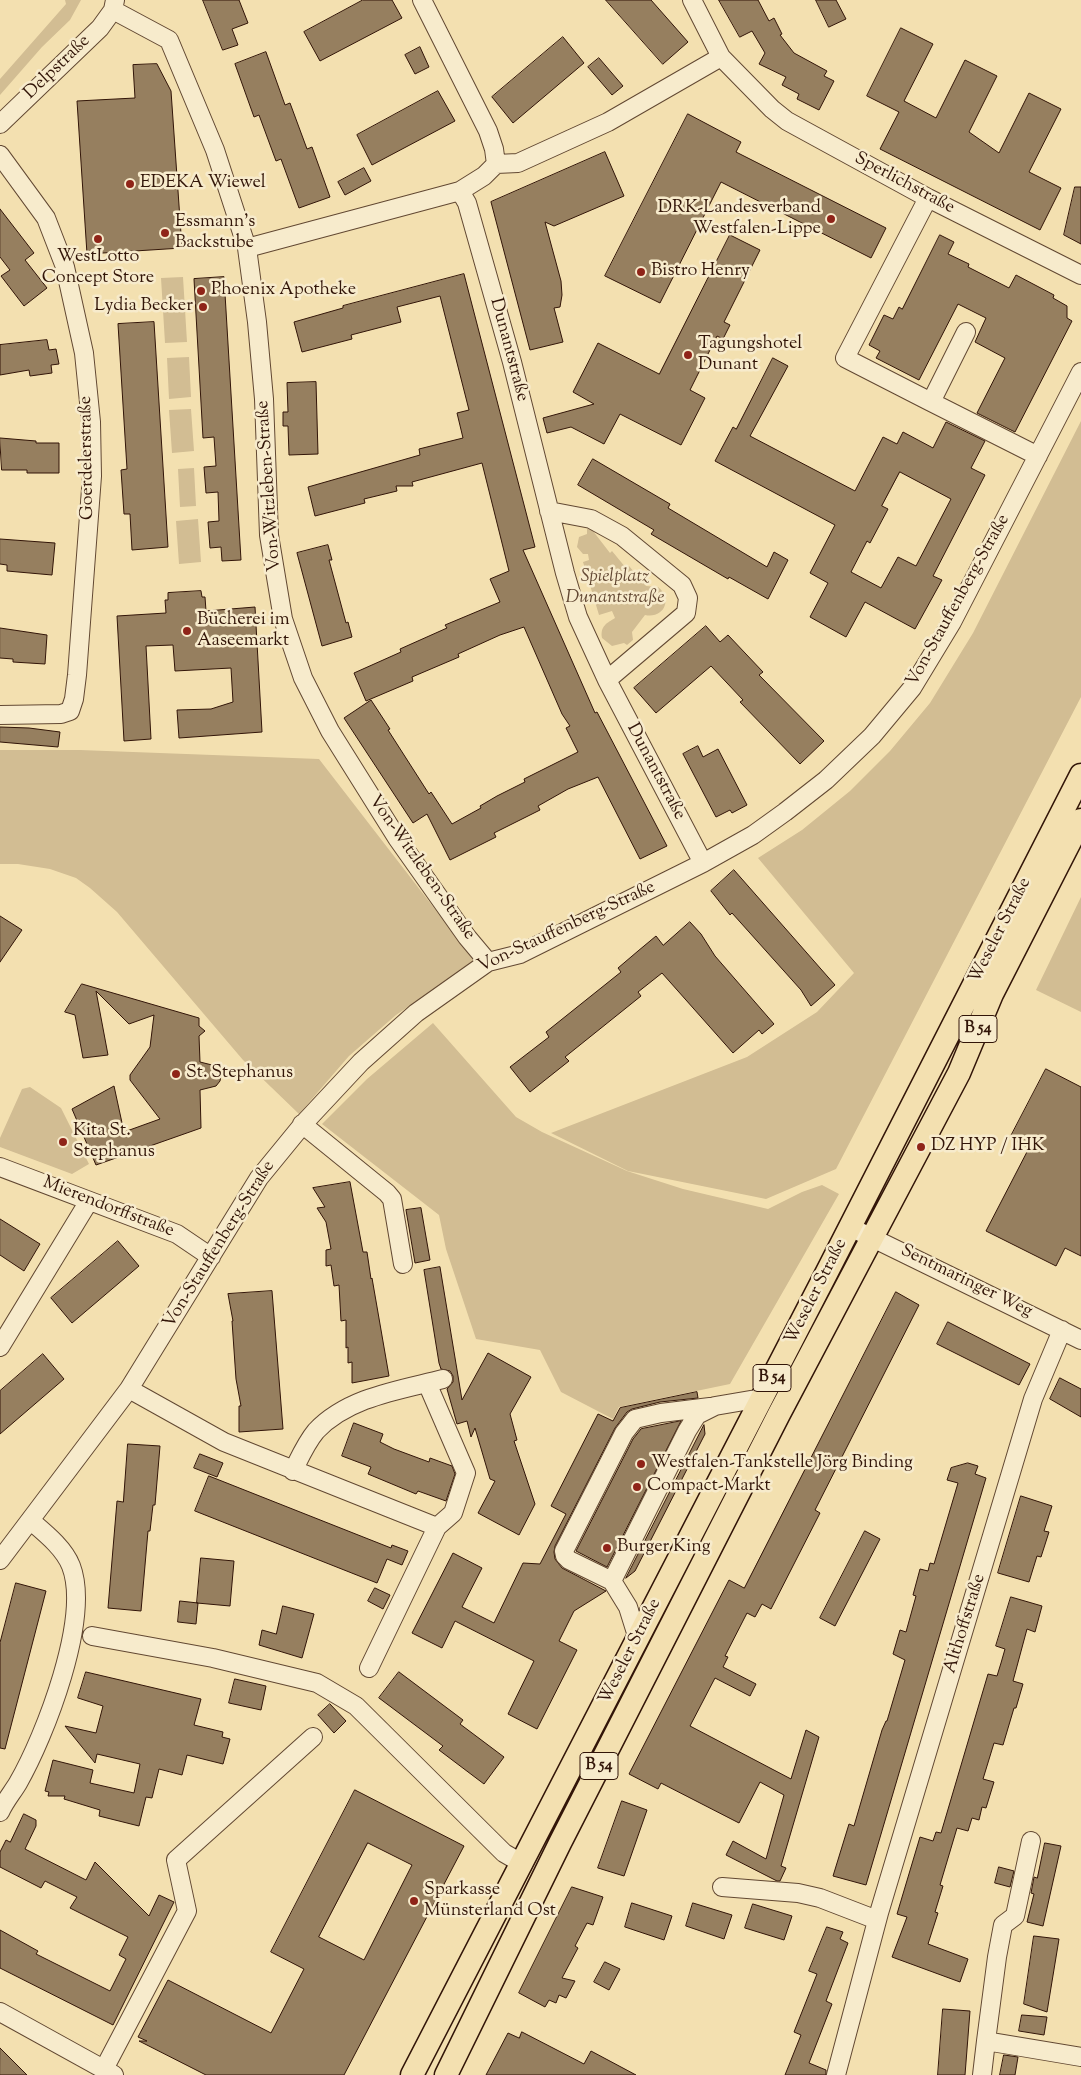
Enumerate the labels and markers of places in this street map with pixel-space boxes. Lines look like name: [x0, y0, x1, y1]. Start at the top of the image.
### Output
place label: EDEKA Wiewel: [140, 173, 266, 195]
marker: EDEKA Wiewel: [124, 178, 136, 190]
place label: DRK-Landesverband Westfalen-Lippe: [658, 198, 821, 240]
place label: Essmann's Backstube: [175, 212, 255, 254]
marker: DRK-Landesverband Westfalen-Lippe: [825, 213, 837, 225]
marker: Essmann's Backstube: [159, 227, 171, 239]
marker: WestLotto Concept Store: [92, 233, 104, 245]
place label: WestLotto Concept Store: [42, 247, 154, 290]
place label: Bistro Henry: [651, 261, 750, 283]
marker: Bistro Henry: [635, 266, 647, 278]
place label: Phoenix Apotheke: [211, 280, 356, 302]
marker: Phoenix Apotheke: [195, 285, 207, 297]
place label: Lydia Becker: [94, 296, 193, 318]
marker: Lydia Becker: [197, 301, 209, 313]
place label: Tagungshotel Dunant: [698, 334, 802, 376]
marker: Tagungshotel Dunant: [682, 349, 694, 361]
place label: Bücherei im Aaseemarkt: [197, 610, 290, 652]
marker: Bücherei im Aaseemarkt: [181, 625, 193, 637]
place label: St. Stephanus: [186, 1063, 293, 1085]
marker: St. Stephanus: [170, 1068, 182, 1080]
place label: Kita St. Stephanus: [73, 1121, 155, 1164]
marker: Kita St. Stephanus: [57, 1136, 69, 1148]
place label: DZ HYP / IHK: [931, 1136, 1045, 1158]
marker: DZ HYP / IHK: [915, 1141, 927, 1153]
place label: Westfalen-Tankstelle Jörg Binding: [651, 1453, 913, 1475]
marker: Westfalen-Tankstelle Jörg Binding: [635, 1458, 647, 1470]
place label: Compact-Markt: [647, 1476, 771, 1498]
marker: Compact-Markt: [631, 1481, 643, 1493]
place label: Burger King: [617, 1537, 711, 1559]
marker: Burger King: [601, 1542, 613, 1554]
place label: Sparkasse Münsterland Ost: [424, 1880, 556, 1922]
marker: Sparkasse Münsterland Ost: [408, 1895, 420, 1907]

